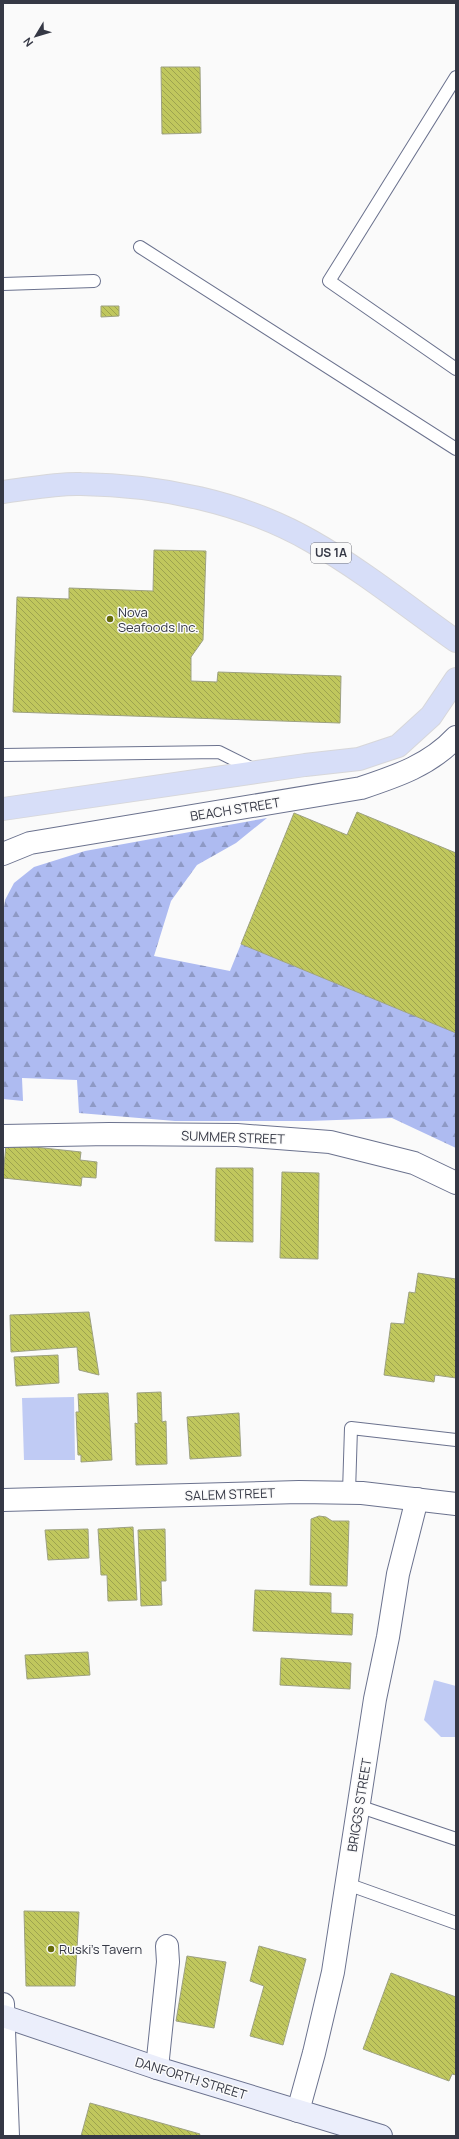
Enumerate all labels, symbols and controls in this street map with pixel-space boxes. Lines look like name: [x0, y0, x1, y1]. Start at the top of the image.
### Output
north arrow: [16, 16, 56, 56]
text: N: [19, 35, 36, 50]
road number: US 1A: [311, 543, 351, 563]
place label: Nova Seafoods Inc.: [118, 603, 199, 636]
marker: Nova Seafoods Inc.: [105, 614, 115, 624]
street label: BEACH STREET: [189, 793, 281, 825]
street label: SUMMER STREET: [181, 1126, 285, 1148]
street label: SALEM STREET: [185, 1483, 276, 1505]
street label: BRIGGS STREET: [343, 1757, 375, 1853]
place label: Ruski’s Tavern: [59, 1940, 142, 1958]
marker: Ruski’s Tavern: [46, 1944, 56, 1954]
street label: DANFORTH STREET: [133, 2053, 249, 2104]

